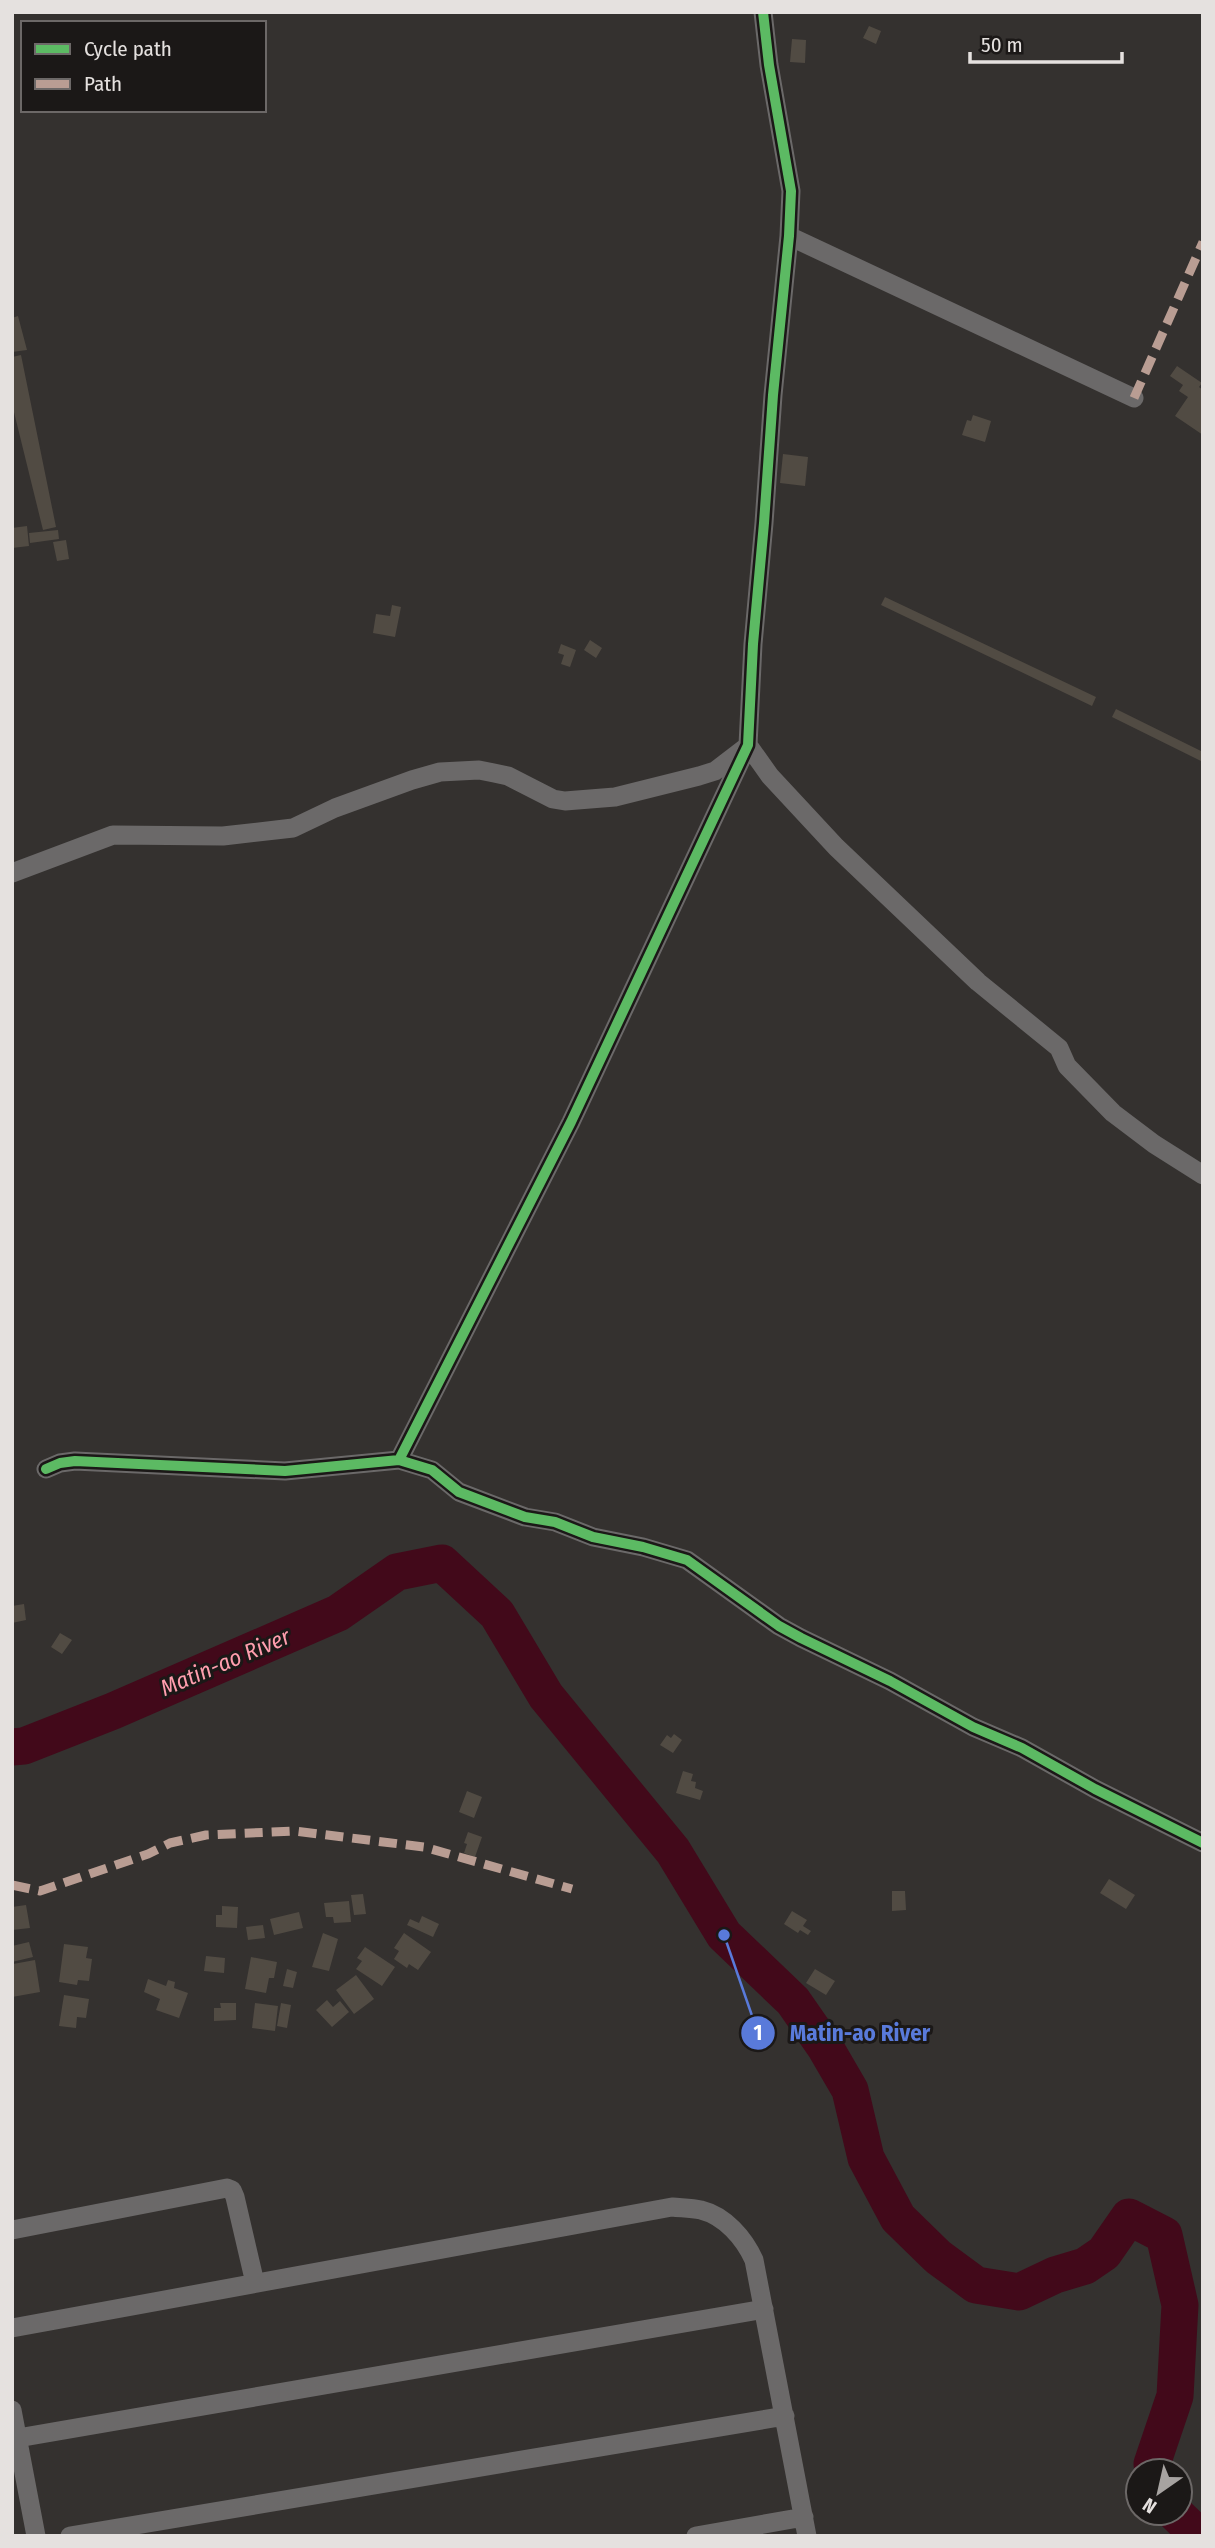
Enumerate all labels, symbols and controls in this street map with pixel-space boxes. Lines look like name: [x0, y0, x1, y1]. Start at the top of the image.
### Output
legend: [21, 21, 266, 112]
scale bar: [970, 21, 1122, 65]
text: 50 m: [981, 32, 1023, 58]
text: Cycle path: [84, 36, 172, 62]
text: Path: [84, 71, 122, 97]
water label: Matin-ao River: [156, 1622, 295, 1702]
callout: Matin-ao River: [741, 2011, 944, 2055]
text: Matin-ao River: [790, 2019, 931, 2047]
text: 1: [754, 2020, 762, 2046]
north arrow: [1124, 2457, 1194, 2527]
text: N: [1139, 2493, 1161, 2518]

